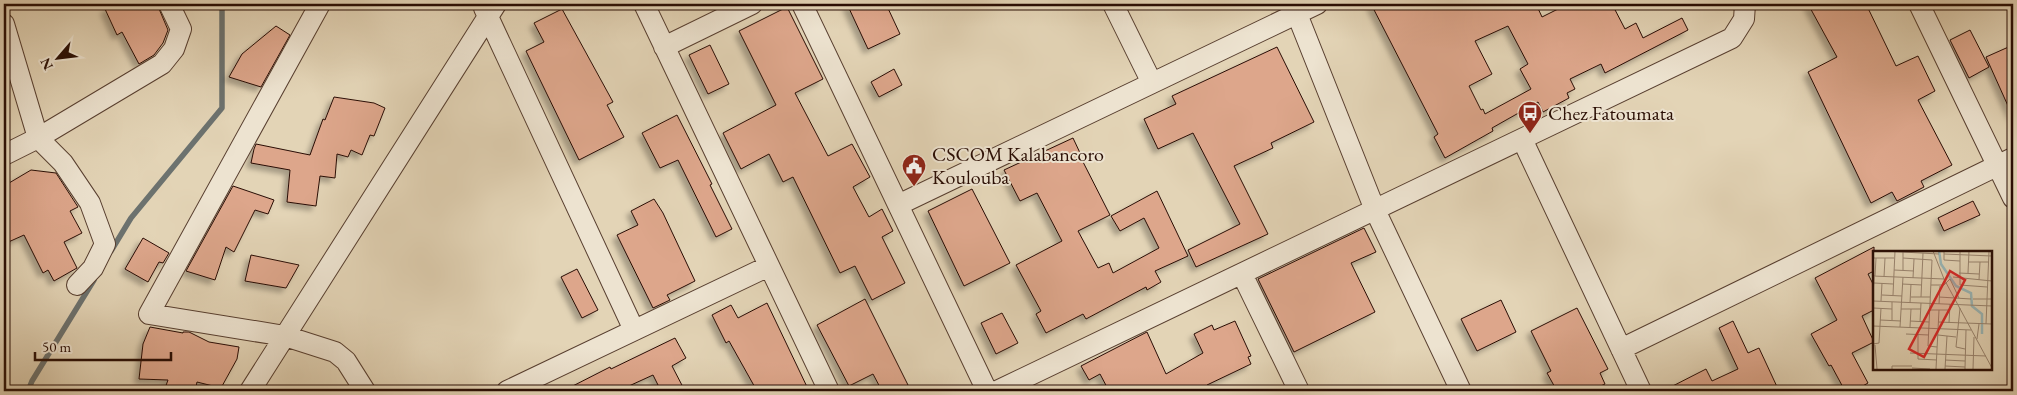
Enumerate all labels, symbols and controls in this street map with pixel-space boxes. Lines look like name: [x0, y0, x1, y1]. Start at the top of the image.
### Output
north arrow: [32, 32, 82, 82]
text: N: [36, 54, 57, 73]
bus stop icon: Chez Fatoumata: [1517, 100, 1543, 134]
place label: Chez Fatoumata: [1548, 100, 1674, 126]
place label: CSCOM Kalabancoro Koulouba: [932, 141, 1104, 190]
public building icon: CSCOM Kalabancoro Koulouba: [901, 153, 927, 187]
inset map: [1873, 251, 1992, 370]
scale bar: [35, 330, 171, 362]
text: 50 m: [42, 337, 71, 356]

